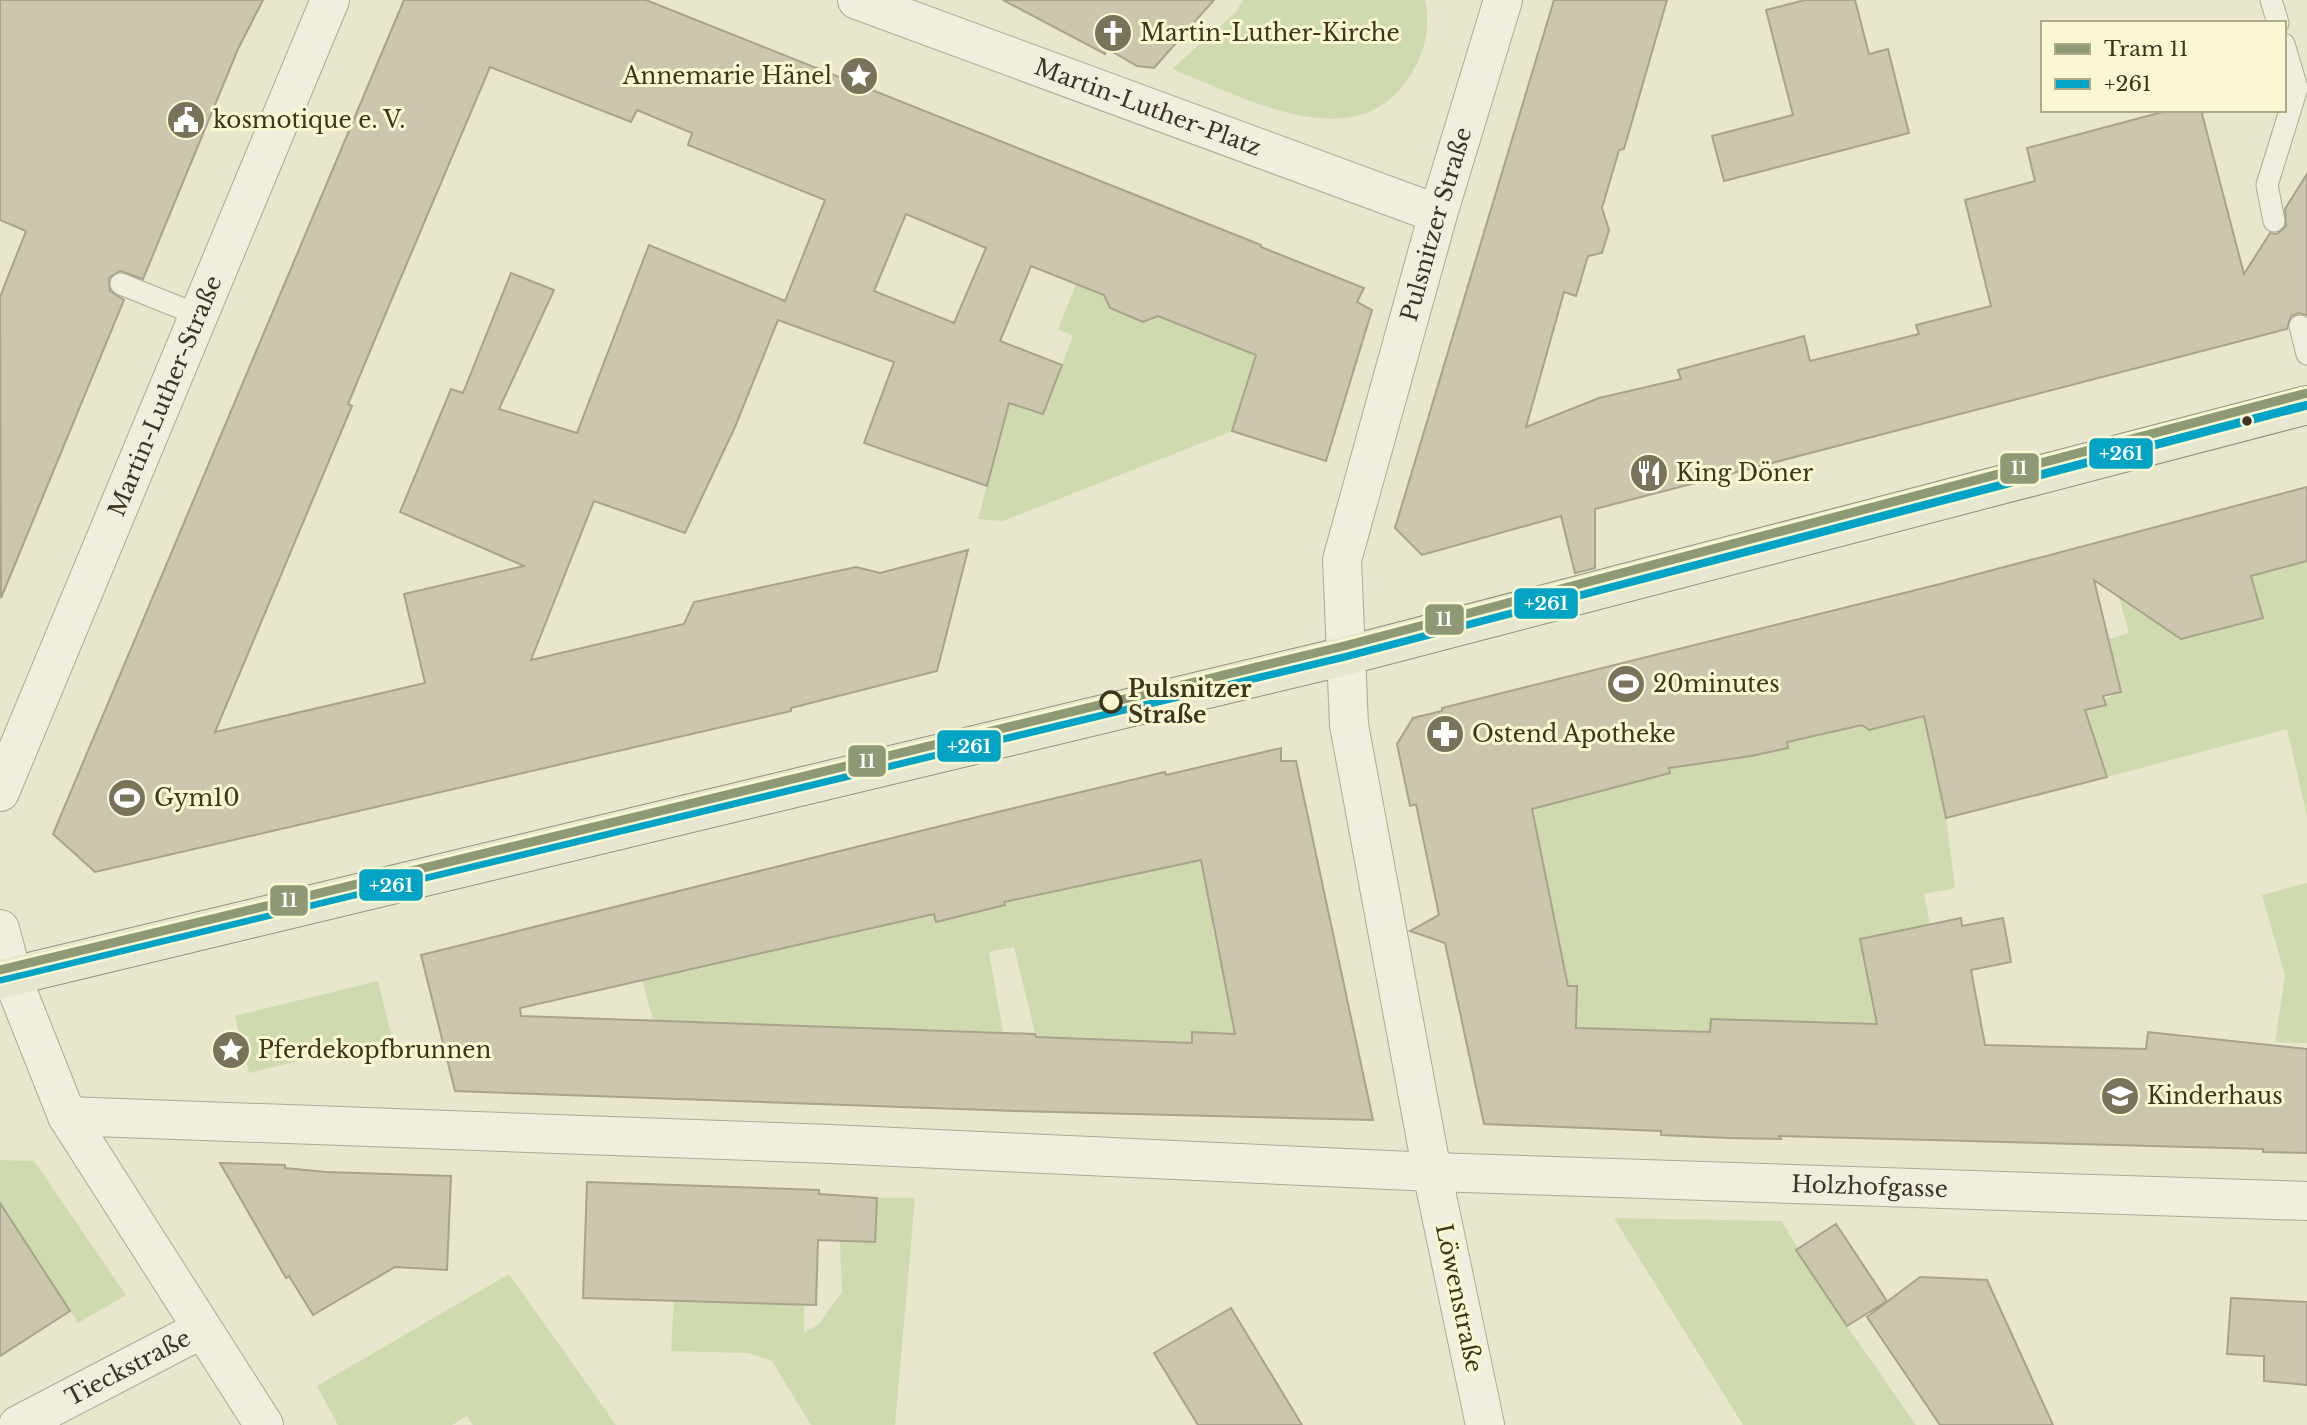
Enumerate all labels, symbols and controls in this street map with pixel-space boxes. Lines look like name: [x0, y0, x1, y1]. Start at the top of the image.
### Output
church icon: Martin-Luther-Kirche: [1092, 12, 1134, 54]
place label: Martin-Luther-Kirche: [1140, 19, 1400, 47]
legend: [2041, 21, 2286, 112]
text: Tram 11: [2104, 36, 2188, 62]
street label: Martin-Luther-Platz: [1031, 53, 1265, 162]
place icon: Annemarie Hänel: [838, 55, 880, 97]
place label: Annemarie Hänel: [622, 62, 832, 90]
text: +261: [2104, 71, 2151, 97]
public building icon: kosmotique e. V.: [165, 99, 207, 141]
place label: kosmotique e. V.: [213, 106, 405, 134]
street label: Pulsnitzer Straße: [1395, 124, 1478, 324]
street label: Martin-Luther-Straße: [102, 271, 228, 521]
unlabelled marker: [2240, 414, 2254, 428]
line badge: +261: [2088, 437, 2154, 470]
text: +261: [2099, 442, 2143, 465]
restaurant icon: King Döner: [1628, 452, 1670, 494]
line badge: 11: [1999, 452, 2040, 485]
text: 11: [2011, 457, 2027, 480]
place label: King Döner: [1676, 459, 1813, 487]
line badge: +261: [1513, 587, 1579, 620]
text: +261: [1524, 592, 1568, 615]
line badge: 11: [1424, 603, 1465, 636]
text: 11: [1436, 608, 1452, 631]
sports icon: 20minutes: [1605, 663, 1647, 705]
place label: 20minutes: [1653, 670, 1780, 698]
place label: Pulsnitzer Straße: [1128, 675, 1252, 729]
marker: Pulsnitzer Straße: [1100, 691, 1122, 713]
pharmacy icon: Ostend Apotheke: [1424, 713, 1466, 755]
place label: Ostend Apotheke: [1472, 720, 1676, 748]
line badge: +261: [936, 729, 1002, 763]
text: +261: [947, 735, 991, 758]
line badge: 11: [847, 744, 887, 778]
text: 11: [859, 750, 875, 773]
sports icon: Gym10: [106, 777, 148, 819]
place label: Gym10: [154, 784, 240, 812]
line badge: +261: [358, 868, 424, 902]
text: +261: [369, 874, 413, 897]
line badge: 11: [269, 884, 309, 917]
text: 11: [281, 889, 297, 912]
place icon: Pferdekopfbrunnen: [210, 1029, 252, 1071]
place label: Pferdekopfbrunnen: [258, 1036, 491, 1064]
school or university icon: Kinderhaus: [2099, 1075, 2141, 1117]
place label: Kinderhaus: [2147, 1082, 2283, 1110]
street label: Holzhofgasse: [1791, 1170, 1948, 1203]
street label: Löwenstraße: [1430, 1221, 1488, 1375]
street label: Tieckstraße: [61, 1324, 195, 1412]

